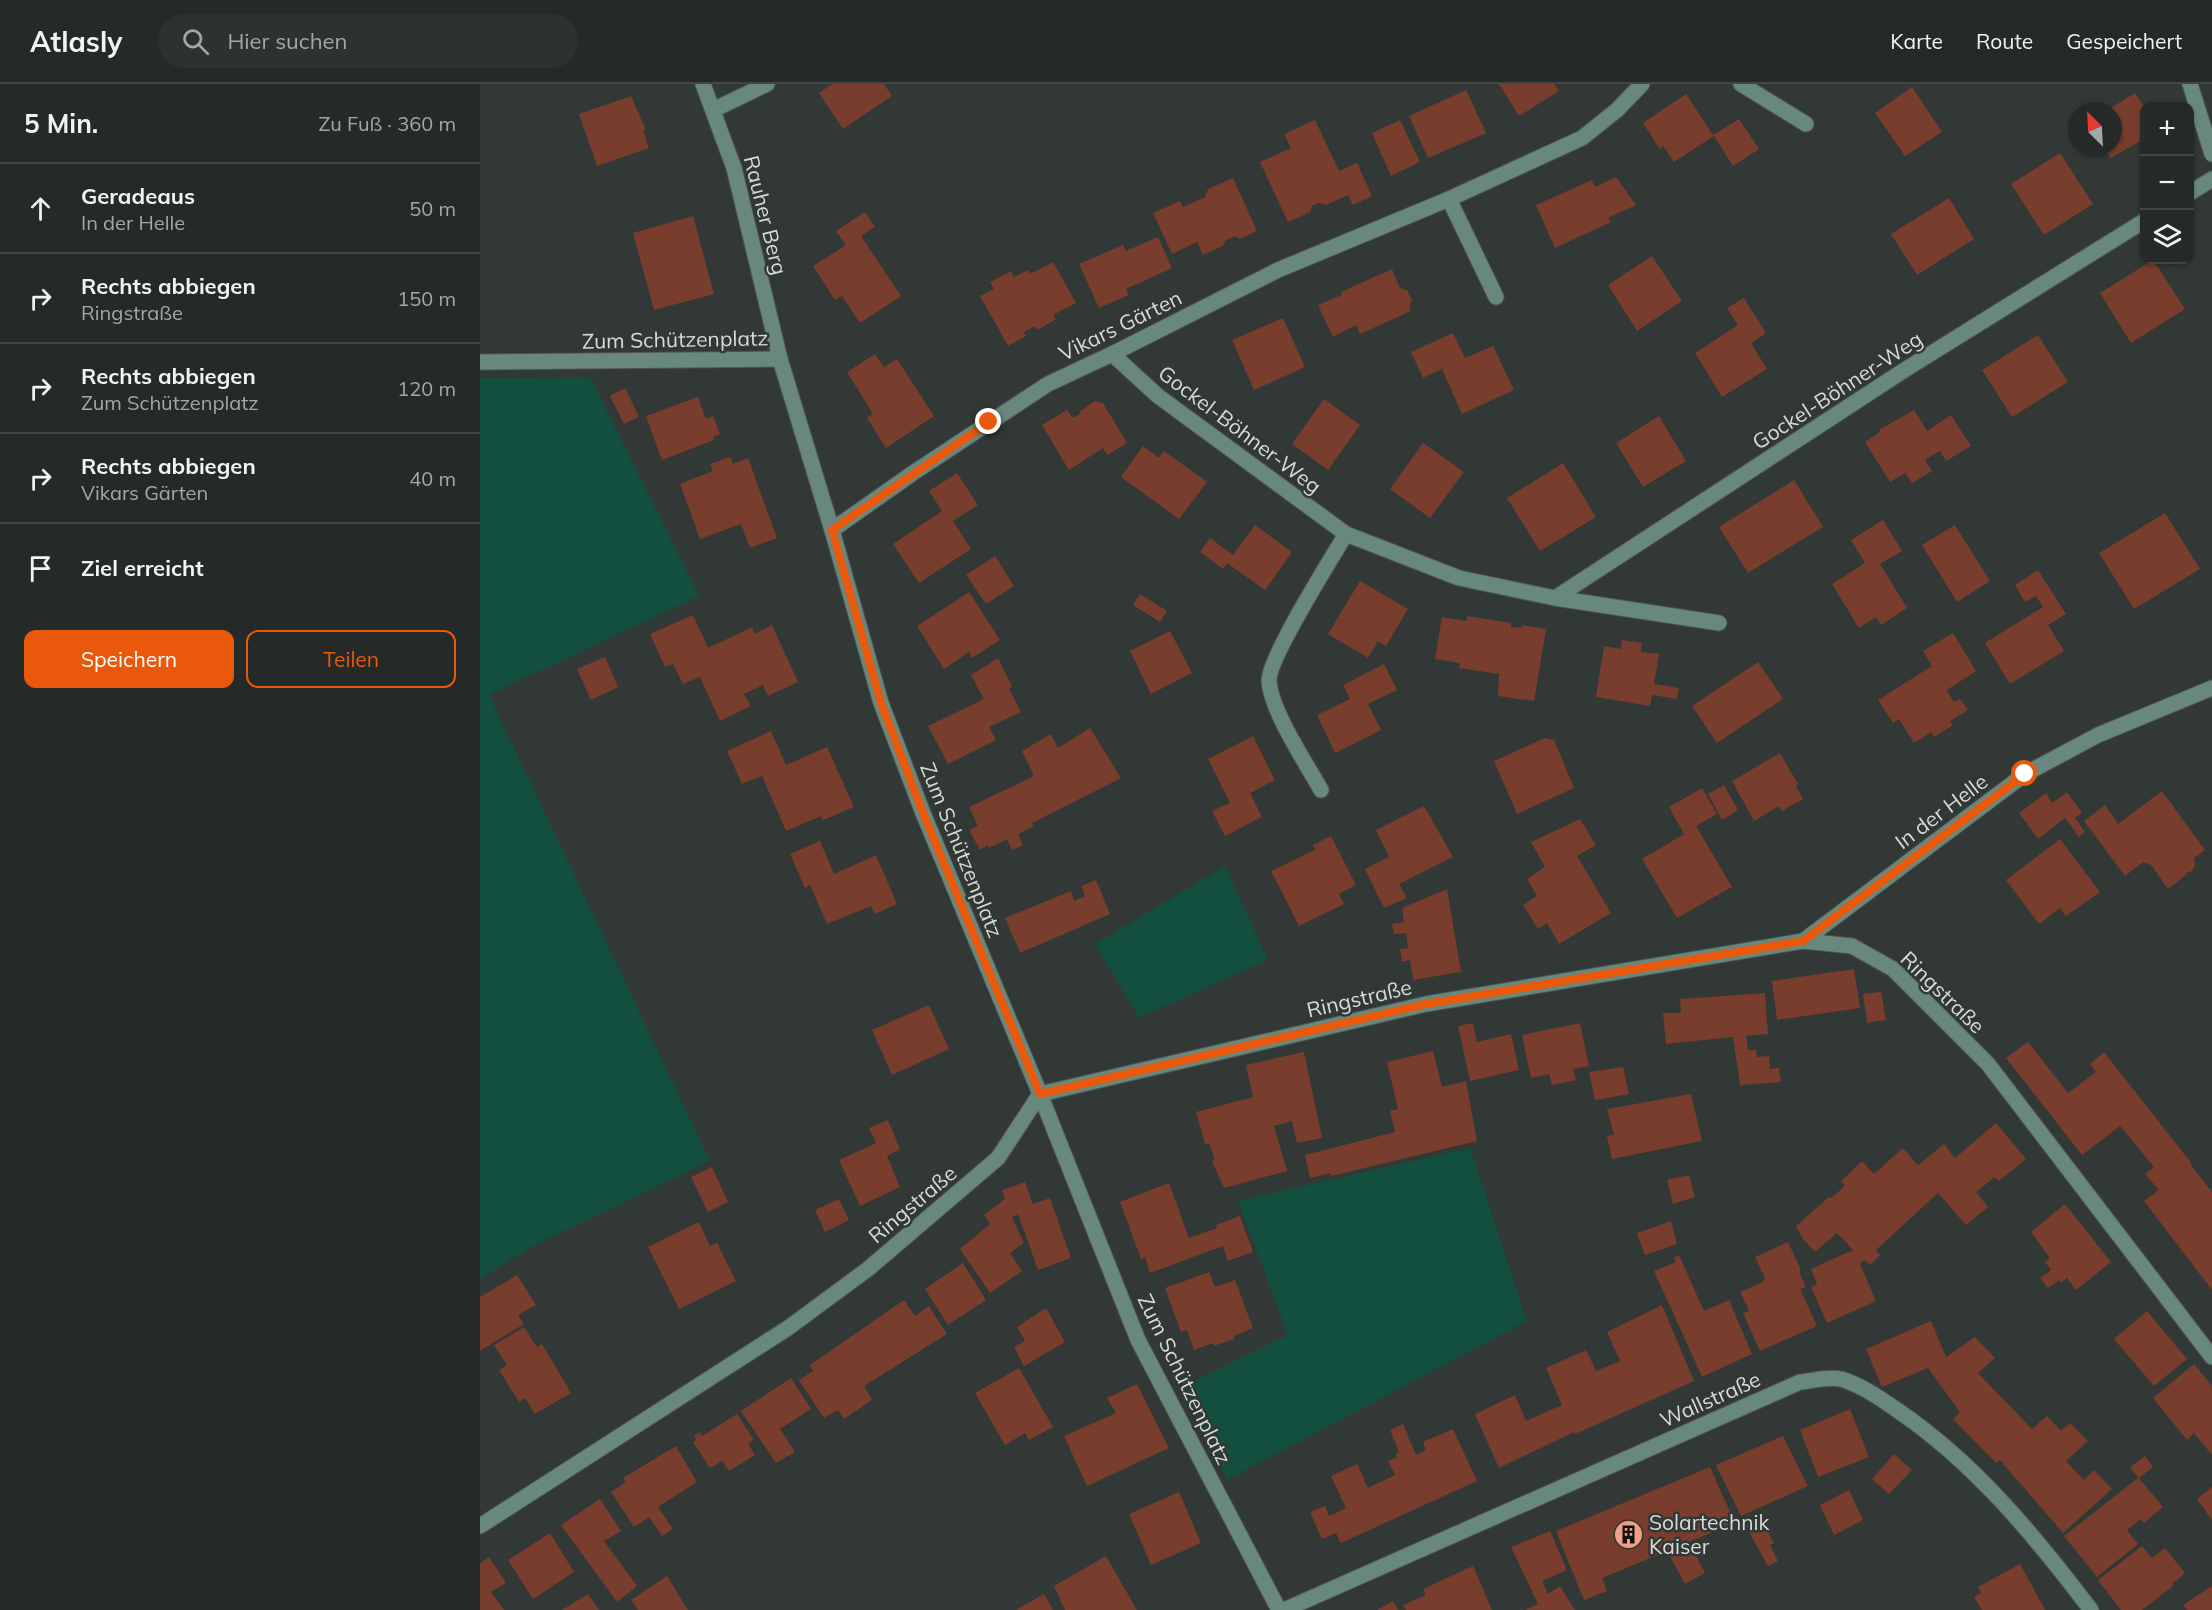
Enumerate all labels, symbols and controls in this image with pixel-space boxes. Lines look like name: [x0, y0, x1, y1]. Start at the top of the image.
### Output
search box: [158, 14, 578, 68]
text: Atlasly: [30, 24, 122, 59]
icon: search: [179, 25, 212, 58]
text: Hier suchen: [227, 27, 347, 55]
text: Karte: [1890, 28, 1943, 54]
text: Route: [1976, 28, 2033, 54]
text: Gespeichert: [2066, 28, 2182, 54]
north arrow: [2068, 102, 2122, 156]
map controls: [2140, 102, 2194, 264]
button: +: [2140, 102, 2194, 156]
text: 5 Min.: [24, 107, 98, 140]
text: Zu Fuß · 360 m: [318, 111, 456, 136]
street label: Rauher Berg: [739, 153, 793, 277]
button: −: [2140, 156, 2194, 210]
text: Geradeaus: [81, 182, 195, 210]
icon: ahead: [24, 192, 57, 225]
text: 50 m: [409, 196, 456, 221]
text: In der Helle: [81, 210, 185, 235]
button: layers: [2140, 210, 2194, 264]
text: Rechts abbiegen: [81, 272, 256, 300]
icon: right: [24, 282, 57, 315]
street label: Vikars Gärten: [1054, 284, 1186, 366]
text: 150 m: [397, 286, 456, 311]
text: Ringstraße: [81, 300, 183, 325]
street label: Zum Schützenplatz: [582, 324, 768, 354]
street label: Gockel-Böhner-Weg: [1747, 325, 1927, 455]
street label: Gockel-Böhner-Weg: [1153, 359, 1327, 499]
text: Rechts abbiegen: [81, 362, 256, 390]
icon: right: [24, 372, 57, 405]
text: 120 m: [397, 376, 456, 401]
text: Zum Schützenplatz: [81, 390, 259, 415]
route end: [975, 408, 1001, 434]
text: Rechts abbiegen: [81, 452, 256, 480]
icon: right: [24, 462, 57, 495]
text: 40 m: [409, 466, 456, 491]
text: Vikars Gärten: [81, 480, 208, 505]
icon: arrive: [24, 552, 57, 585]
text: Ziel erreicht: [81, 554, 204, 582]
button: Speichern: [24, 630, 234, 688]
button: Teilen: [246, 630, 456, 688]
street label: Zum Schützenplatz: [915, 759, 1009, 941]
route start: [2011, 760, 2037, 786]
street label: In der Helle: [1890, 768, 1992, 854]
street label: Ringstraße: [1895, 945, 1991, 1039]
street label: Ringstraße: [1304, 973, 1414, 1023]
street label: Ringstraße: [863, 1160, 961, 1248]
street label: Zum Schützenplatz: [1132, 1289, 1238, 1469]
street label: Wallstraße: [1656, 1365, 1764, 1433]
place label: Solartechnik Kaiser: [1649, 1509, 1770, 1559]
building icon: Solartechnik Kaiser: [1612, 1518, 1644, 1550]

